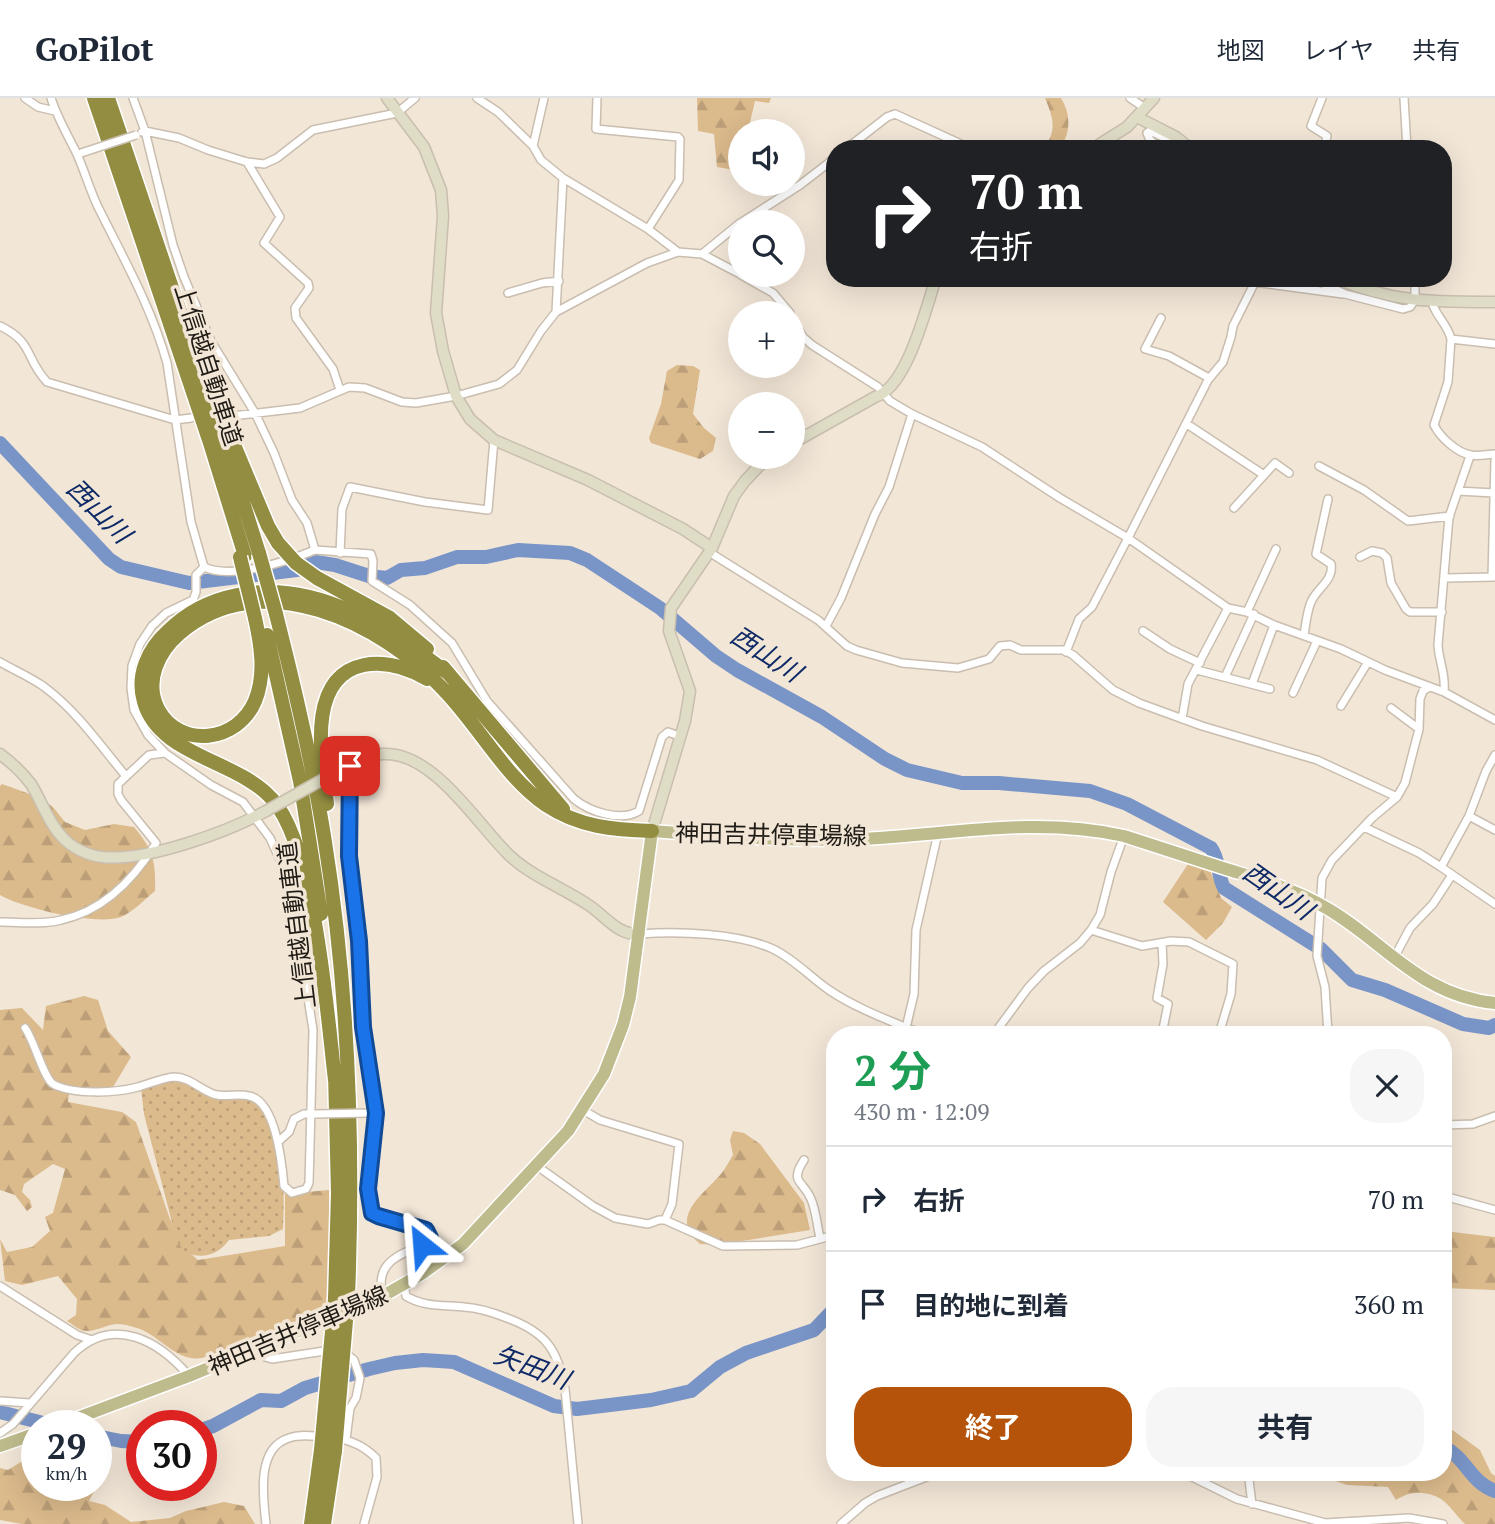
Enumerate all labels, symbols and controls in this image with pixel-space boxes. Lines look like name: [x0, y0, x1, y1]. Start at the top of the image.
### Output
text: GoPilot: [35, 27, 154, 70]
text: 地図: [1217, 34, 1265, 66]
text: レイヤ: [1303, 34, 1374, 66]
text: 共有: [1412, 34, 1460, 66]
map controls: [728, 119, 805, 469]
button: sound: [728, 119, 805, 196]
text: 70 m: [969, 158, 1083, 223]
icon: right: [854, 168, 945, 259]
button: search: [728, 210, 805, 287]
text: 右折: [969, 225, 1033, 267]
street label: 上信越自動車道: [168, 280, 250, 450]
button: +: [728, 301, 805, 378]
button: −: [728, 392, 805, 469]
water label: 西山川: [60, 471, 141, 552]
water label: 西山川: [725, 618, 811, 690]
pin: [320, 736, 380, 796]
icon: arrive: [331, 747, 369, 785]
street label: 神田吉井停車場線: [675, 816, 867, 852]
street label: 上信越自動車道: [270, 840, 322, 1010]
water label: 西山川: [1237, 854, 1323, 928]
text: 2 分: [854, 1042, 931, 1098]
button: close: [1350, 1049, 1424, 1123]
text: 430 m · 12:09: [854, 1096, 989, 1127]
icon: right: [854, 1180, 892, 1218]
text: 70 m: [1368, 1182, 1424, 1216]
text: 右折: [913, 1183, 965, 1217]
position arrow: [385, 1208, 459, 1282]
street label: 神田吉井停車場線: [203, 1278, 392, 1382]
icon: arrive: [854, 1285, 892, 1323]
text: 360 m: [1354, 1287, 1424, 1321]
text: 目的地に到着: [913, 1288, 1069, 1322]
water label: 矢田川: [490, 1336, 578, 1397]
button: 終了: [854, 1387, 1132, 1467]
button: 共有: [1146, 1387, 1424, 1467]
speed limit sign: 30: [126, 1410, 217, 1501]
text: 29: [47, 1423, 86, 1469]
text: km/h: [46, 1461, 87, 1485]

